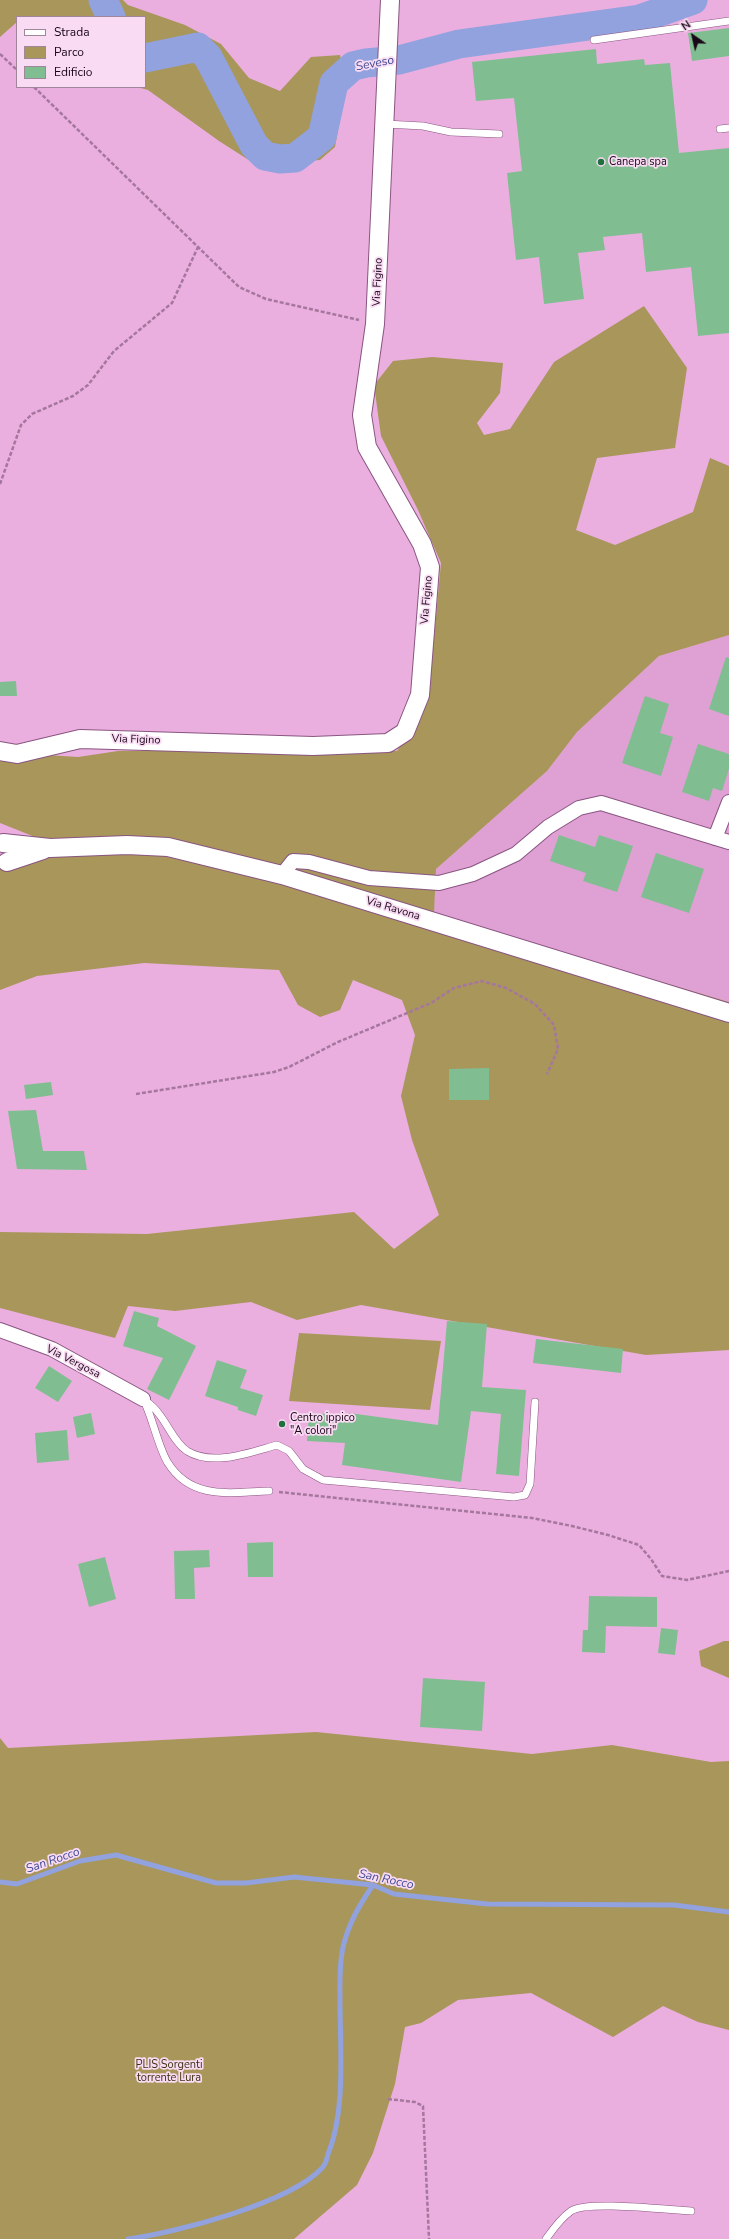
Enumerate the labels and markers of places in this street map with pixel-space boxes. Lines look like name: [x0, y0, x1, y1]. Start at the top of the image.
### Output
place label: Canepa spa: [609, 155, 667, 169]
marker: Canepa spa: [596, 157, 606, 167]
place label: Centro ippico "A colori": [290, 1411, 355, 1437]
marker: Centro ippico "A colori": [277, 1419, 287, 1429]

